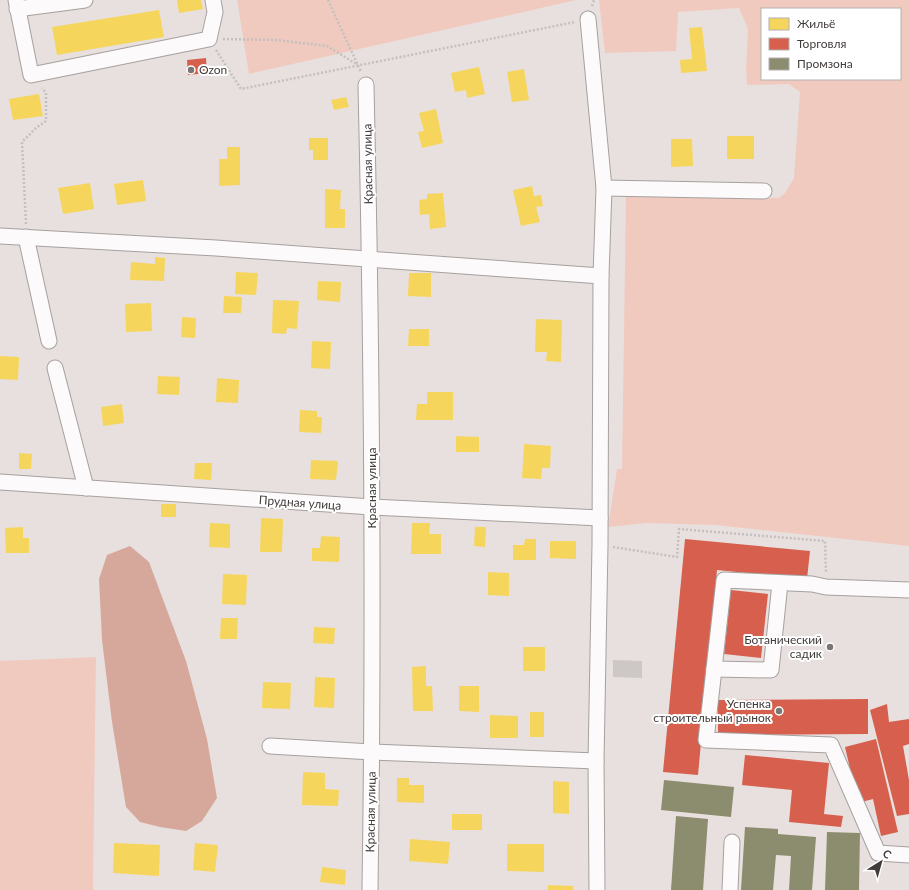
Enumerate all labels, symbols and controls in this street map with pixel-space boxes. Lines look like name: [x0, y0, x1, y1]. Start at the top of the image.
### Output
legend: [761, 8, 901, 80]
text: Жильё: [797, 16, 835, 31]
text: Торговля: [797, 36, 847, 51]
text: Промзона: [797, 56, 853, 71]
place label: Ozon: [199, 62, 227, 77]
marker: Ozon: [186, 65, 196, 75]
street label: Красная улица: [359, 123, 376, 205]
street label: Красная улица: [364, 448, 379, 528]
street label: Прудная улица: [258, 492, 342, 513]
place label: Ботанический садик: [744, 632, 823, 661]
marker: Ботанический садик: [825, 642, 835, 652]
place label: Успенка строительный рынок: [653, 696, 772, 725]
marker: Успенка строительный рынок: [774, 706, 784, 716]
street label: Красная улица: [362, 771, 379, 853]
north arrow: [861, 842, 901, 882]
text: С: [880, 846, 895, 861]

